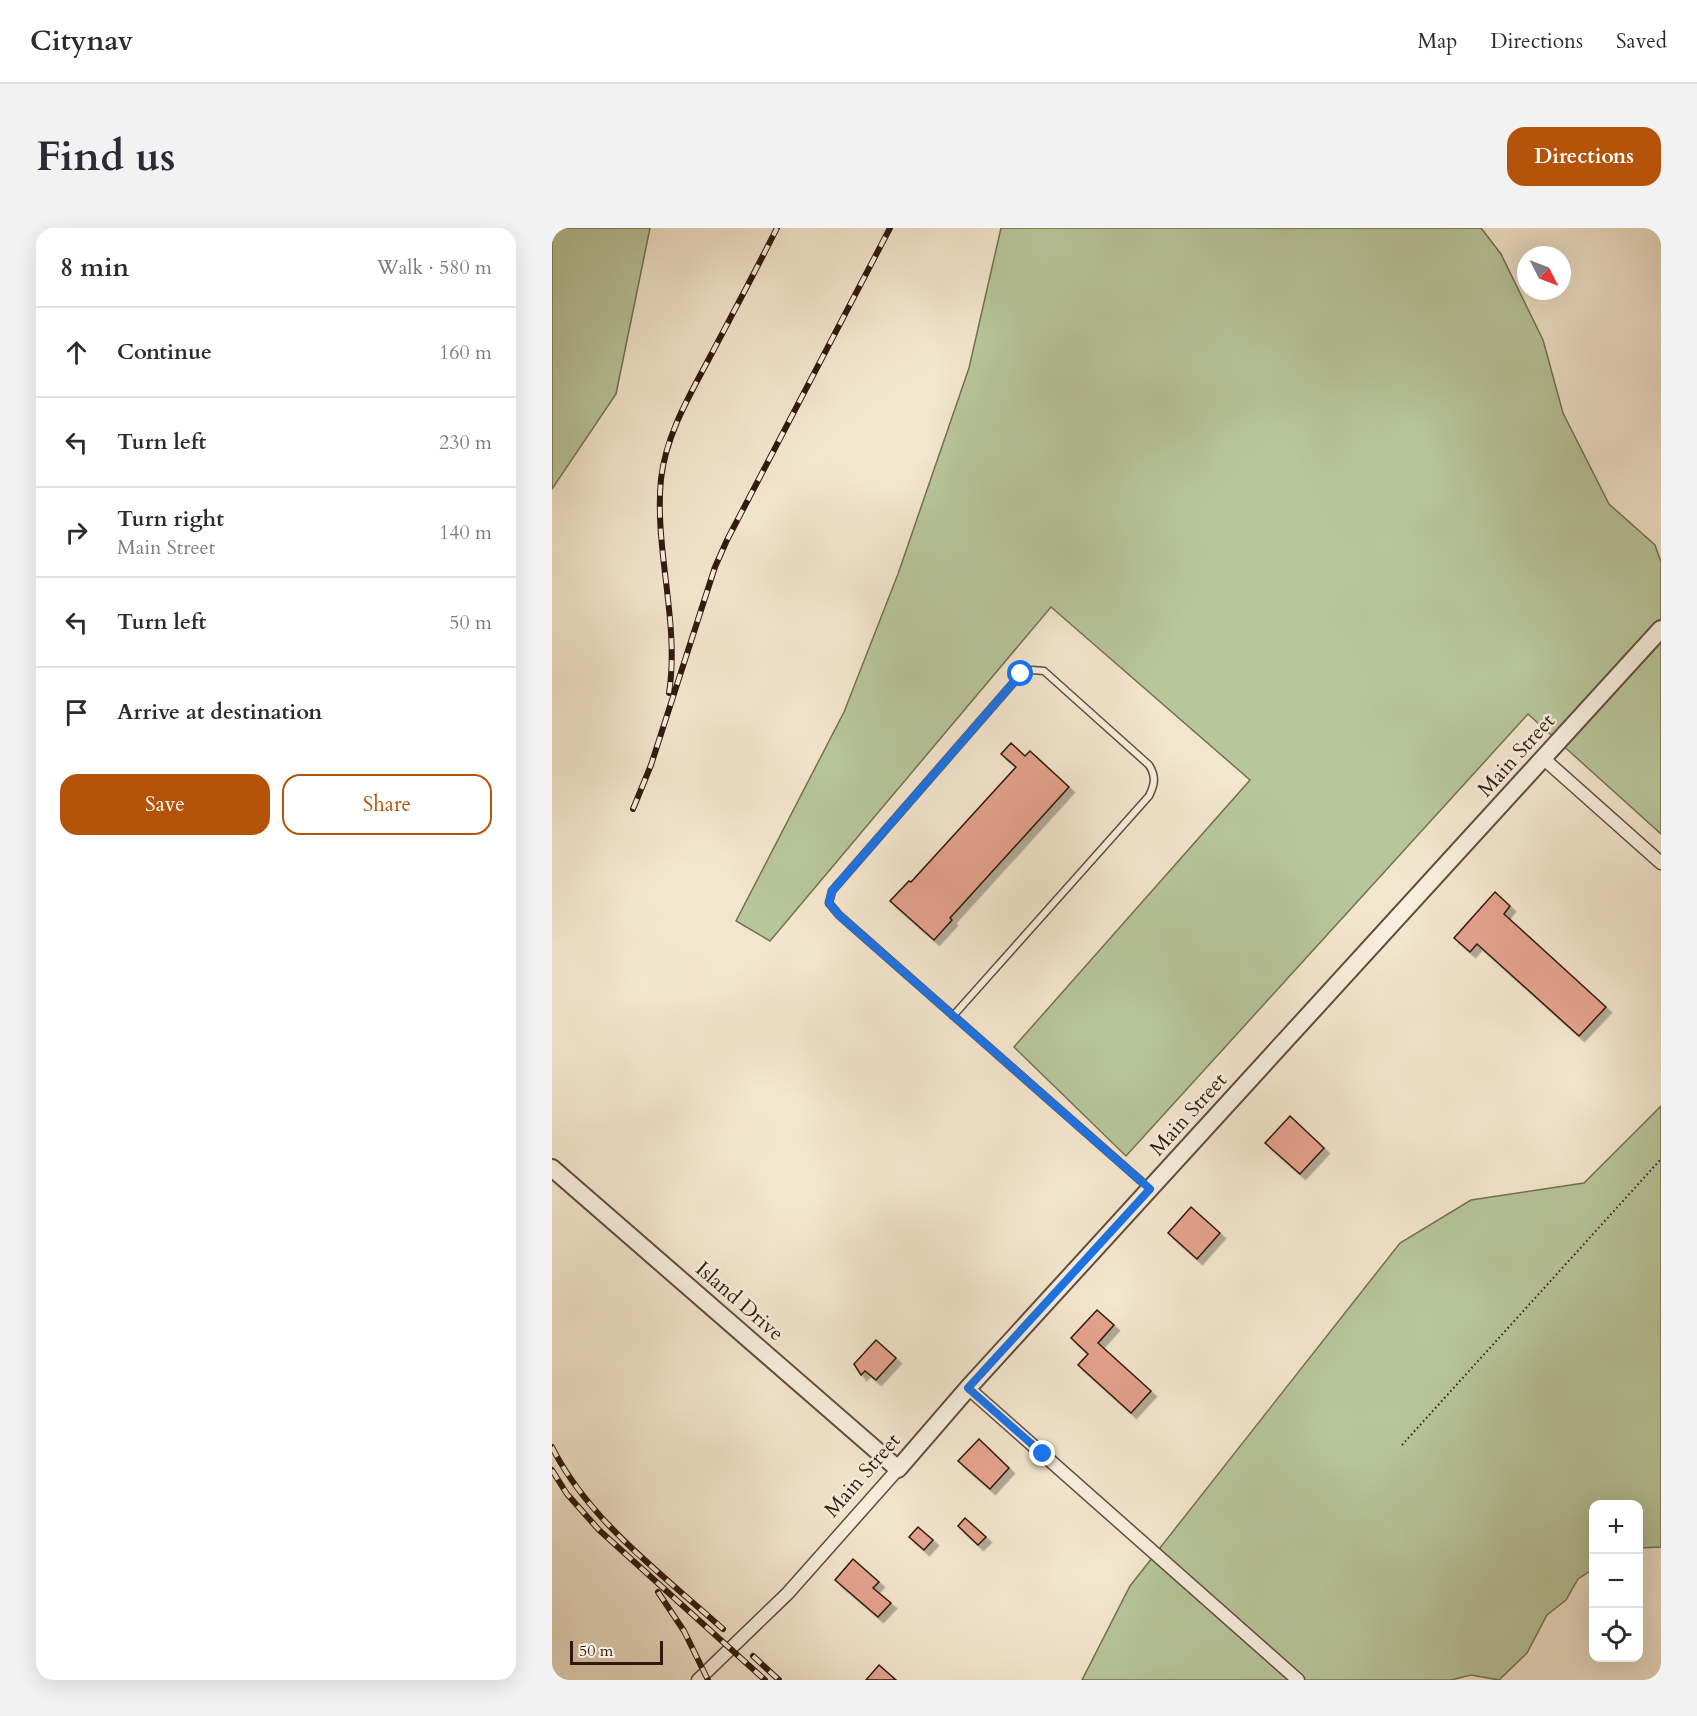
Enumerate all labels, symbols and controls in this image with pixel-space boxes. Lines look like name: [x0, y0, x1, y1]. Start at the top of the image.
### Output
text: Citynav: [30, 22, 133, 60]
text: Map: [1417, 27, 1457, 56]
text: Directions: [1490, 27, 1583, 56]
text: Saved: [1616, 27, 1667, 56]
button: Directions: [1507, 127, 1661, 186]
text: Find us: [36, 128, 176, 185]
north arrow: [1517, 246, 1571, 300]
text: 8 min: [60, 250, 129, 285]
text: Walk · 580 m: [377, 254, 492, 281]
icon: ahead: [60, 336, 93, 369]
text: Continue: [117, 337, 212, 367]
text: 160 m: [439, 339, 492, 366]
icon: left: [60, 426, 93, 459]
text: Turn left: [117, 427, 206, 457]
text: 230 m: [439, 429, 492, 456]
text: Turn right: [117, 504, 224, 534]
icon: right: [60, 516, 93, 549]
text: 140 m: [439, 519, 492, 546]
text: Main Street: [117, 534, 215, 561]
icon: left: [60, 606, 93, 639]
text: Turn left: [117, 607, 206, 637]
text: 50 m: [449, 609, 492, 636]
route start: [1007, 660, 1033, 686]
icon: arrive: [60, 696, 93, 729]
text: Arrive at destination: [117, 697, 322, 727]
street label: Main Street: [1471, 707, 1562, 803]
button: Save: [60, 774, 270, 835]
button: Share: [282, 774, 492, 835]
street label: Main Street: [1143, 1066, 1234, 1162]
street label: Island Drive: [689, 1255, 790, 1348]
street label: Main Street: [818, 1427, 907, 1524]
route end: [1029, 1440, 1055, 1466]
map controls: [1589, 1500, 1643, 1662]
button: +: [1589, 1500, 1643, 1554]
button: −: [1589, 1554, 1643, 1608]
button: locate: [1589, 1608, 1643, 1662]
scale bar: [570, 1638, 663, 1666]
text: 50 m: [579, 1640, 613, 1662]

